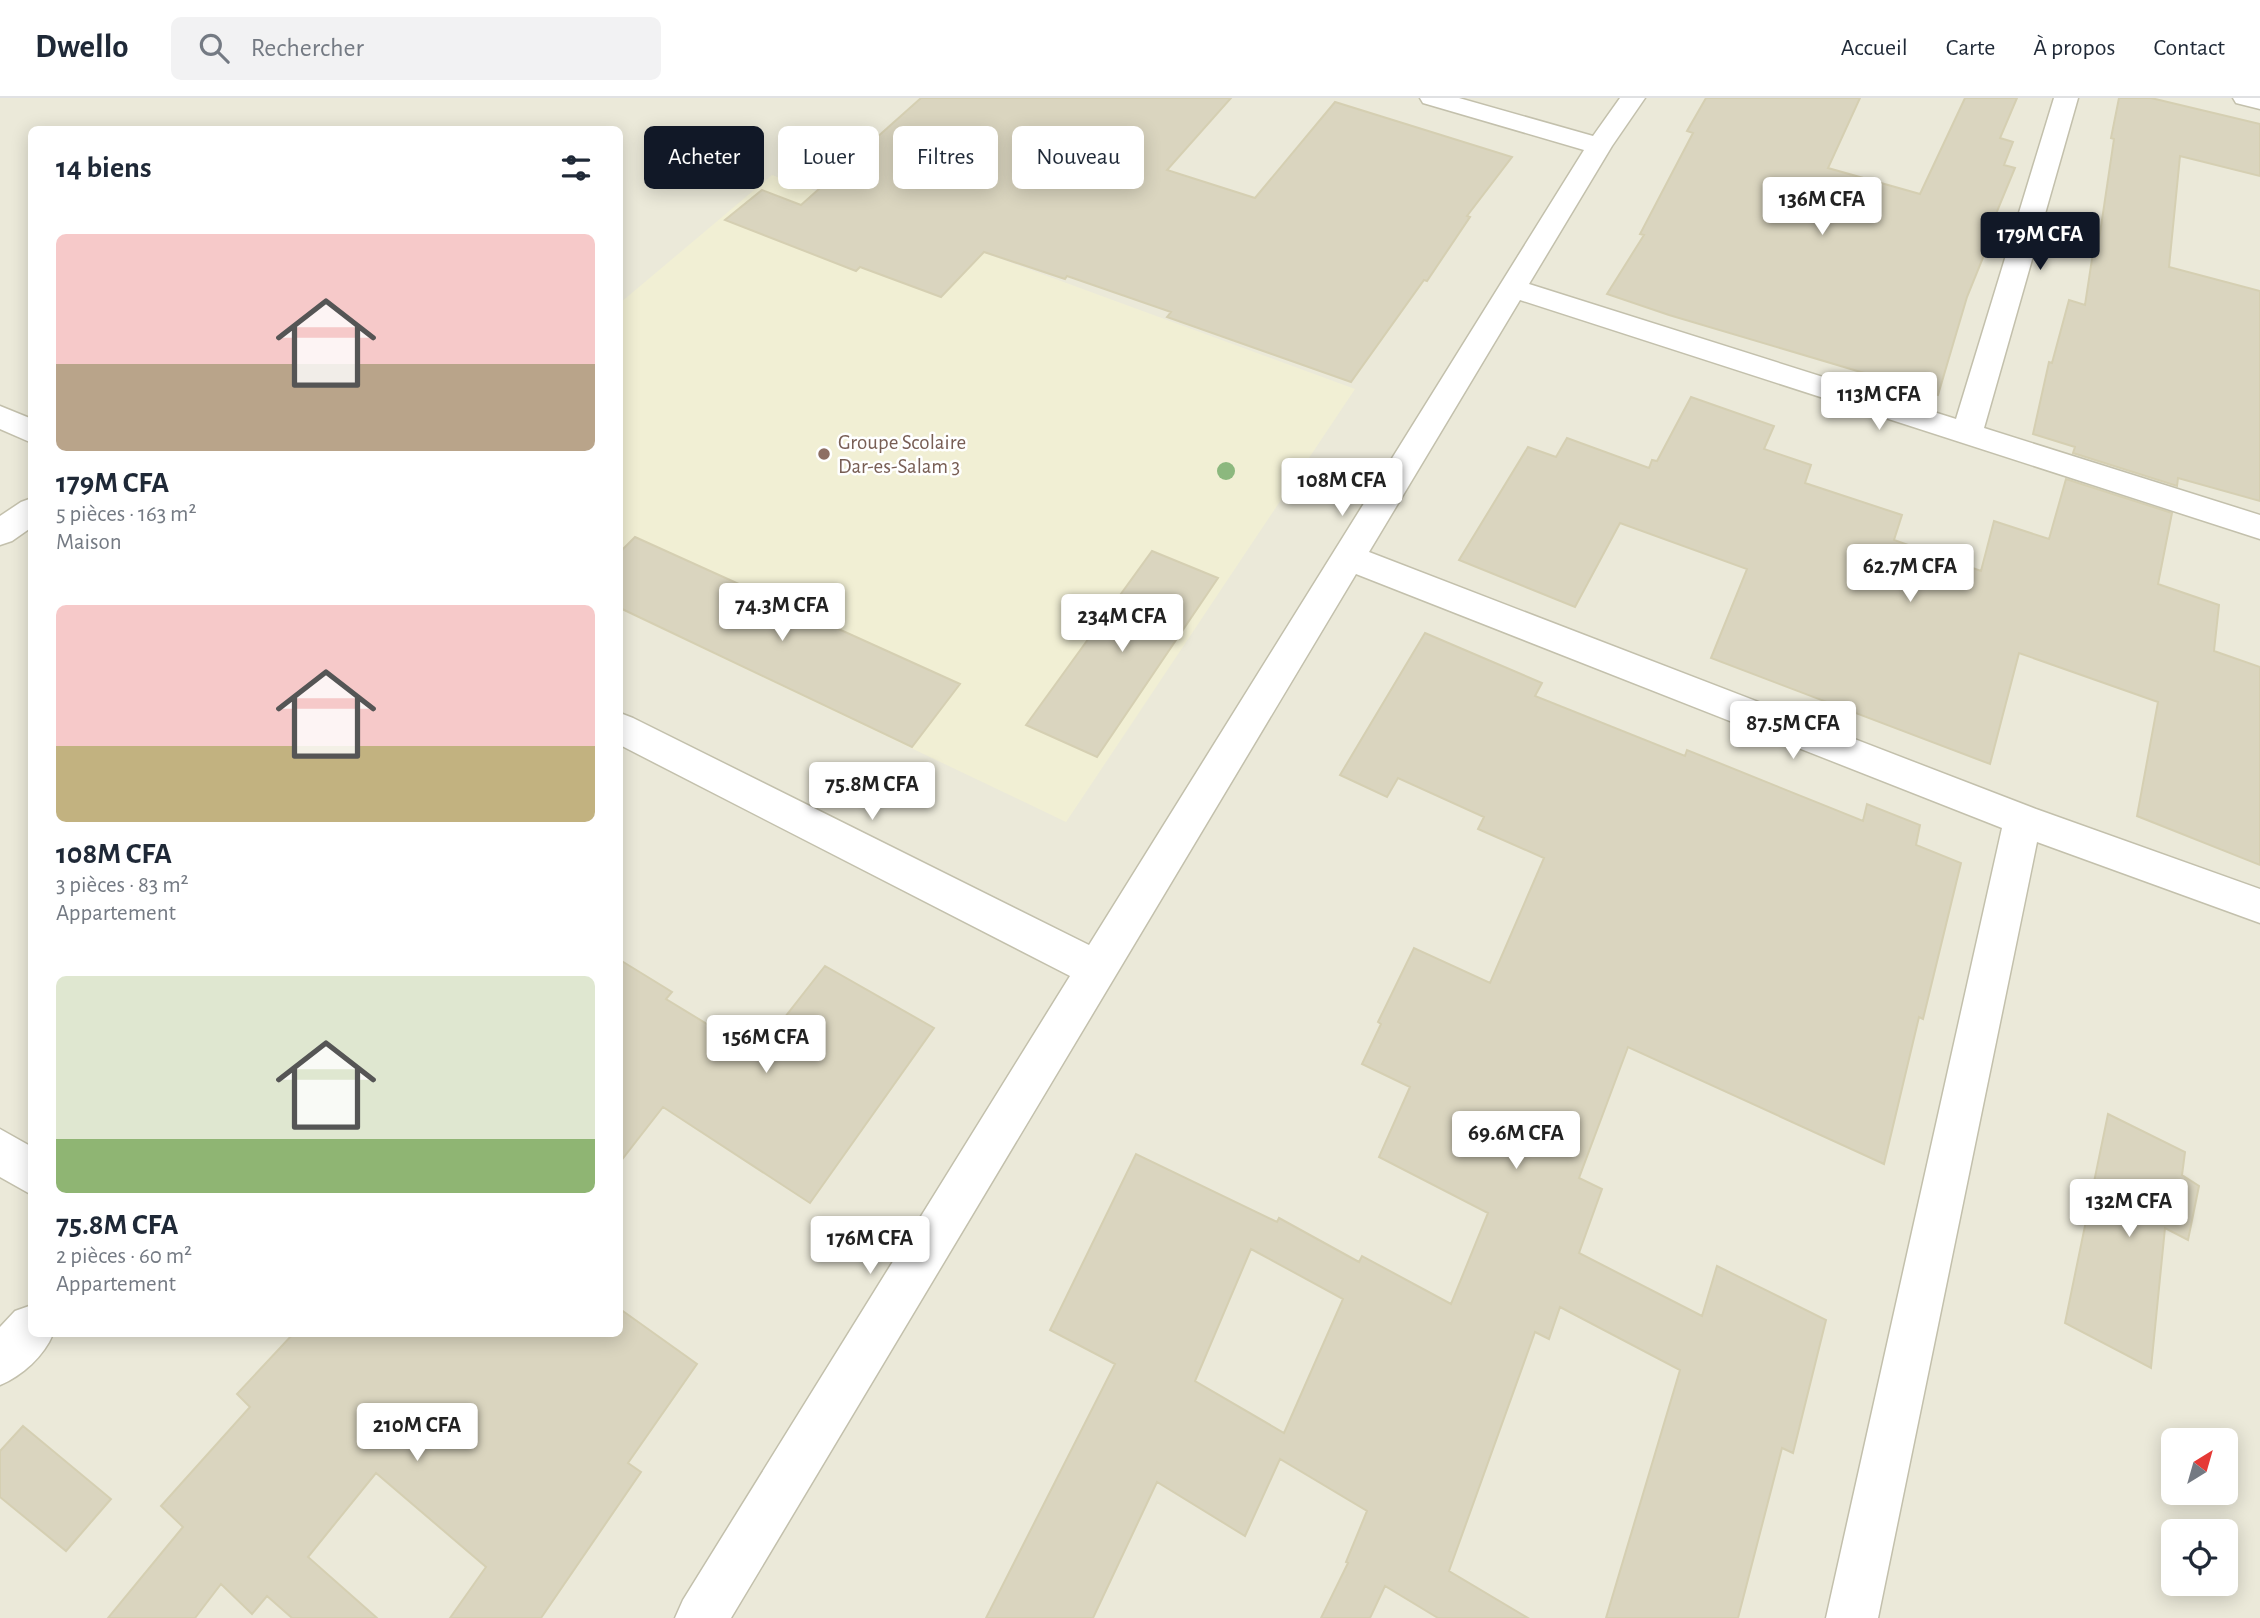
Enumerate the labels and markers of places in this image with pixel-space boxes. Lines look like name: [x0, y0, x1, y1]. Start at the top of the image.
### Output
pin: 136M CFA: [1750, 178, 1894, 237]
pin: 179M CFA: [1968, 212, 2112, 272]
pin: 113M CFA: [1807, 372, 1951, 432]
place label: Groupe Scolaire Dar-es-Salam 3: [838, 432, 966, 477]
marker: Groupe Scolaire Dar-es-Salam 3: [816, 446, 832, 462]
pin: 108M CFA: [1270, 458, 1414, 518]
pin: 62.7M CFA: [1830, 545, 1990, 604]
pin: 74.3M CFA: [702, 584, 862, 643]
pin: 234M CFA: [1050, 594, 1194, 654]
pin: 87.5M CFA: [1713, 702, 1873, 761]
pin: 75.8M CFA: [792, 762, 952, 822]
pin: 156M CFA: [694, 1016, 838, 1075]
pin: 69.6M CFA: [1436, 1112, 1596, 1171]
pin: 132M CFA: [2057, 1180, 2201, 1239]
pin: 176M CFA: [798, 1216, 942, 1276]
pin: 210M CFA: [345, 1404, 489, 1463]

